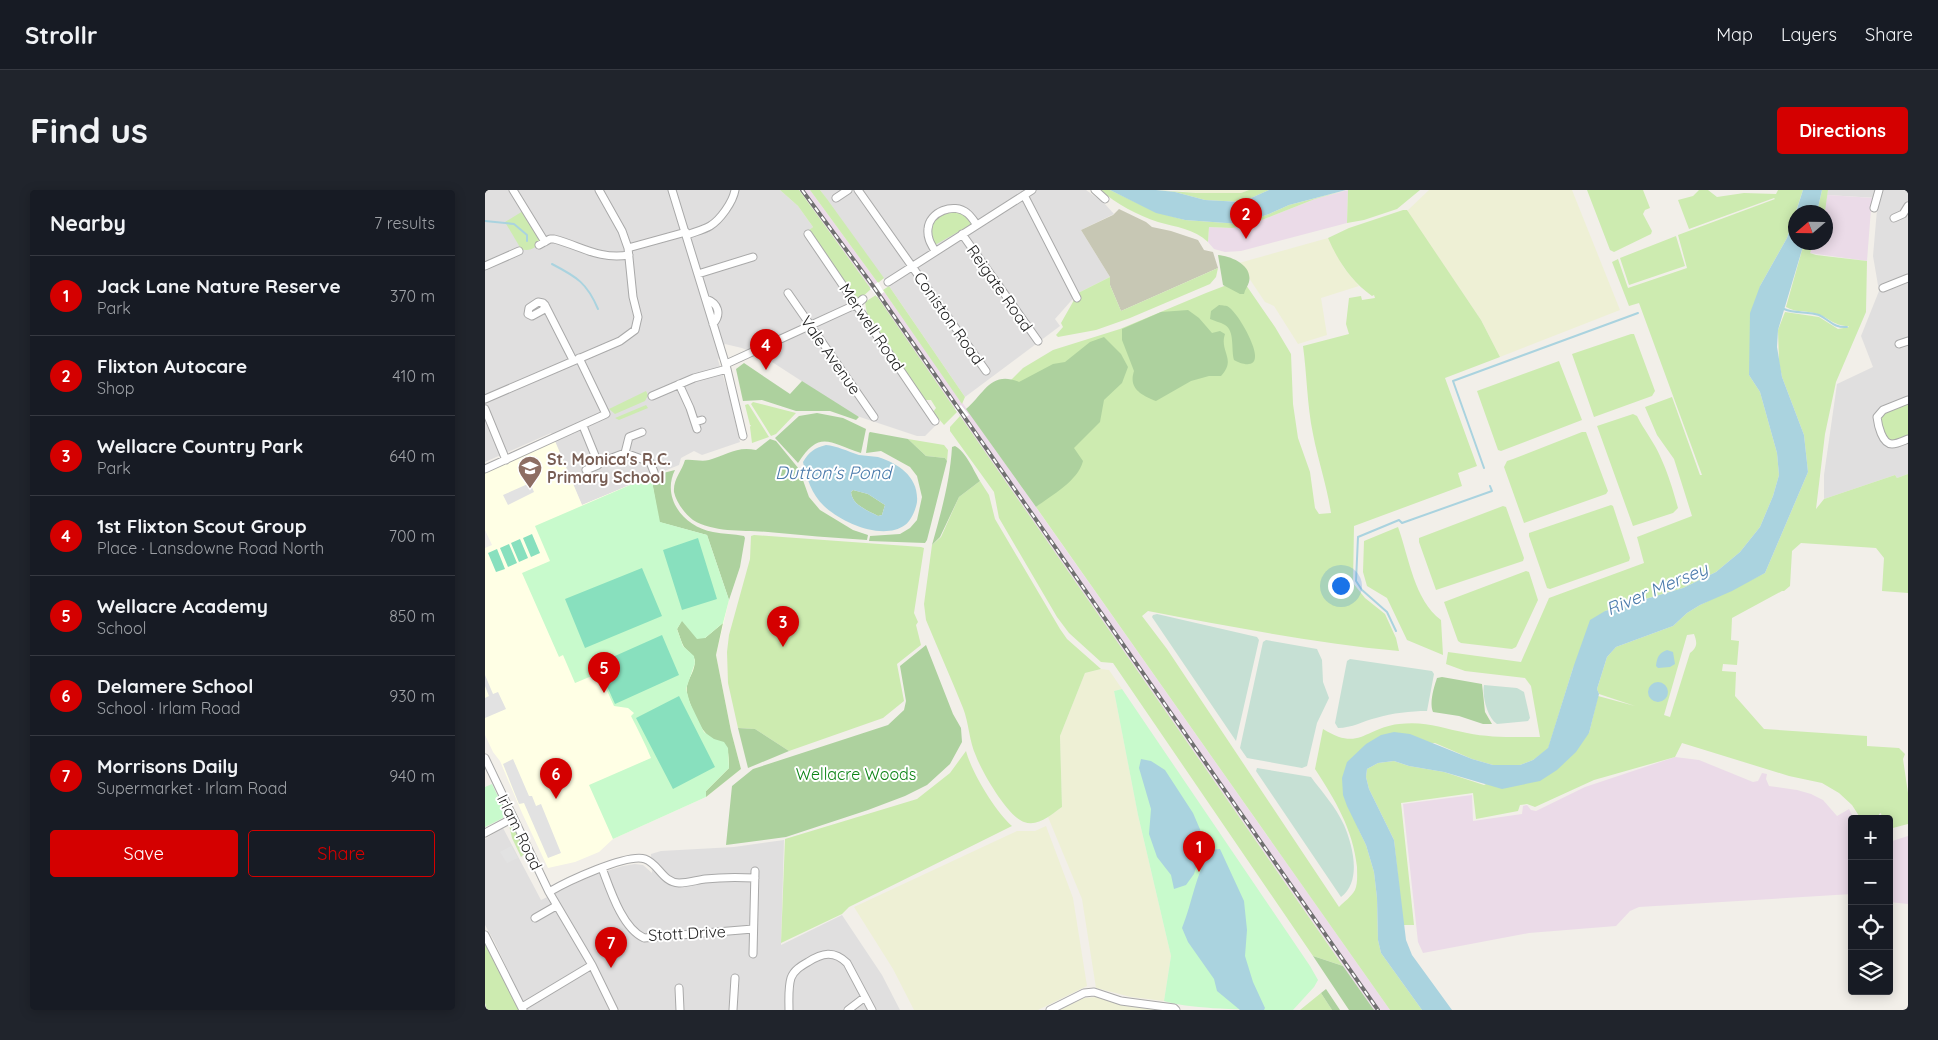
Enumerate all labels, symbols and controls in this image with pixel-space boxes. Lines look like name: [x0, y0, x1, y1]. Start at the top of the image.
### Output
text: Strollr: [25, 20, 97, 50]
text: Map: [1716, 23, 1753, 46]
text: Layers: [1781, 23, 1837, 46]
text: Share: [1865, 23, 1913, 46]
button: Directions: [1777, 107, 1908, 154]
text: Find us: [30, 108, 148, 152]
pin: 2: [1230, 198, 1262, 239]
north arrow: [1788, 205, 1833, 250]
text: Nearby: [50, 210, 126, 236]
text: 7 results: [374, 213, 435, 233]
street label: Reigate Road: [963, 241, 1037, 335]
street label: Coniston Road: [910, 268, 988, 368]
text: Jack Lane Nature Reserve: [97, 274, 341, 298]
street label: Merwell Road: [835, 279, 909, 375]
text: 1: [63, 286, 69, 306]
text: 370 m: [390, 286, 435, 306]
text: Park: [97, 298, 131, 318]
street label: Vale Avenue: [796, 312, 866, 398]
pin: 4: [750, 329, 782, 370]
text: Flixton Autocare: [97, 354, 247, 378]
text: 2: [61, 366, 71, 386]
text: 410 m: [392, 366, 435, 386]
text: Shop: [97, 378, 134, 398]
text: Wellacre Country Park: [97, 434, 303, 458]
text: 3: [62, 446, 70, 466]
text: 640 m: [389, 446, 435, 466]
place label: St. Monica's R.C. Primary School: [547, 449, 671, 487]
school or university icon: St. Monica's R.C. Primary School: [517, 455, 543, 489]
text: Park: [97, 458, 131, 478]
water label: Dutton's Pond: [775, 461, 893, 484]
text: 1st Flixton Scout Group: [97, 514, 307, 538]
text: 4: [61, 526, 71, 546]
text: 700 m: [389, 526, 435, 546]
text: Place · Lansdowne Road North: [97, 538, 324, 558]
water label: River Mersey: [1603, 556, 1713, 620]
your location: [1328, 573, 1354, 599]
text: Wellacre Academy: [97, 594, 268, 618]
text: 5: [61, 606, 71, 626]
text: 850 m: [389, 606, 435, 626]
pin: 3: [767, 606, 799, 647]
text: School: [97, 618, 146, 638]
pin: 5: [588, 652, 620, 693]
text: Delamere School: [97, 674, 253, 698]
text: 6: [62, 686, 70, 706]
text: 930 m: [389, 686, 435, 706]
text: School · Irlam Road: [97, 698, 240, 718]
text: Morrisons Daily: [97, 754, 238, 778]
pin: 6: [540, 758, 572, 799]
park label: Wellacre Woods: [796, 764, 916, 784]
text: 7: [62, 766, 70, 786]
text: 940 m: [389, 766, 435, 786]
text: Supermarket · Irlam Road: [97, 778, 287, 798]
street label: Irlam Road: [493, 791, 547, 873]
map controls: [1848, 815, 1893, 995]
button: +: [1848, 815, 1893, 860]
button: Save: [50, 830, 238, 877]
button: Share: [248, 830, 435, 877]
pin: 1: [1183, 831, 1215, 872]
button: −: [1848, 860, 1893, 905]
button: locate: [1848, 905, 1893, 950]
street label: Stott Drive: [648, 921, 726, 945]
pin: 7: [595, 927, 627, 968]
button: layers: [1848, 950, 1893, 995]

